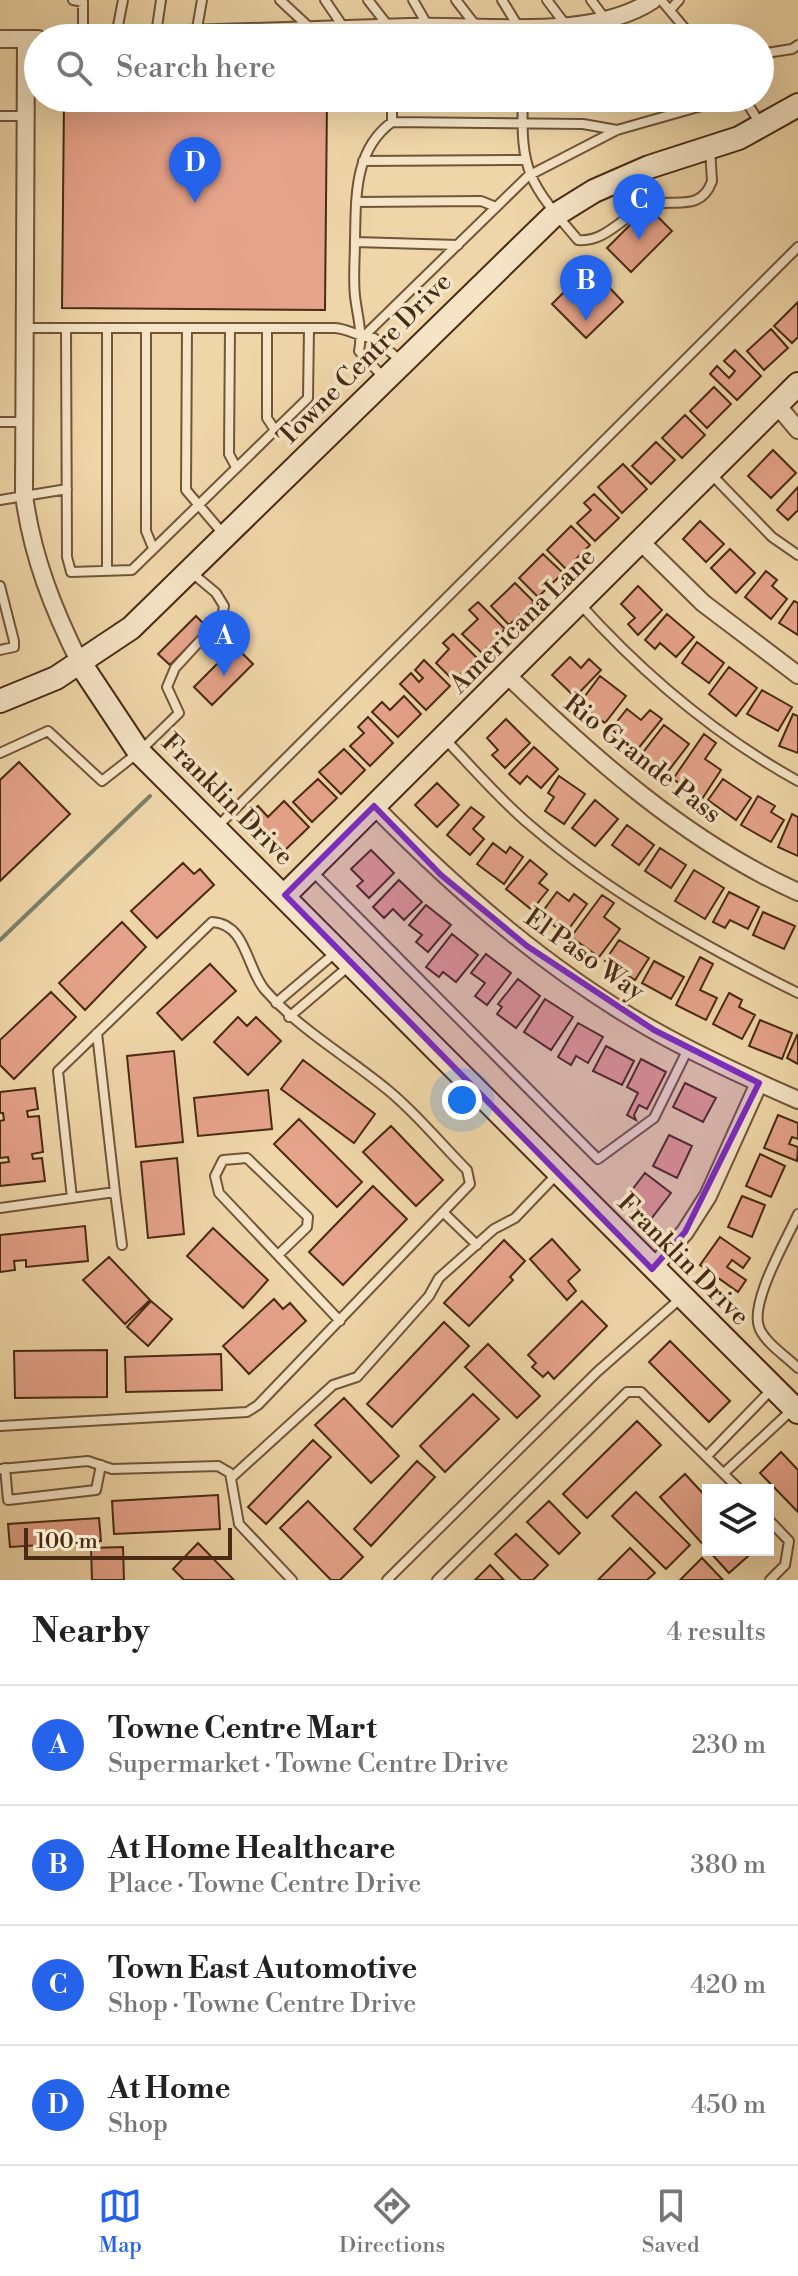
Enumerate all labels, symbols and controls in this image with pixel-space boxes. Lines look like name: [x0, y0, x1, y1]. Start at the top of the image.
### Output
search box: [24, 24, 774, 112]
icon: search: [52, 46, 96, 90]
text: Search here: [116, 49, 276, 87]
pin: D: [169, 137, 221, 203]
pin: C: [613, 174, 665, 240]
pin: B: [560, 255, 612, 321]
street label: Towne Centre Drive: [271, 266, 459, 454]
street label: Americana Lane: [442, 541, 602, 701]
pin: A: [198, 610, 250, 676]
street label: Rio Grande Pass: [557, 687, 728, 830]
street label: Franklin Drive: [155, 727, 300, 872]
street label: El Paso Way: [518, 902, 651, 1008]
your location: [442, 1080, 482, 1120]
street label: Franklin Drive: [611, 1187, 756, 1332]
map controls: [702, 1484, 774, 1556]
button: layers: [702, 1484, 774, 1556]
scale bar: [24, 1524, 232, 1560]
text: 100 m: [36, 1528, 98, 1555]
text: Nearby: [32, 1611, 150, 1653]
text: 4 results: [667, 1616, 766, 1648]
text: Towne Centre Mart: [108, 1710, 377, 1748]
text: A: [49, 1729, 67, 1761]
text: 230 m: [691, 1729, 766, 1761]
text: Supermarket · Towne Centre Drive: [108, 1748, 509, 1780]
text: At Home Healthcare: [108, 1830, 395, 1868]
text: B: [48, 1849, 68, 1881]
text: 380 m: [690, 1849, 766, 1881]
text: Place · Towne Centre Drive: [108, 1868, 421, 1900]
text: Town East Automotive: [108, 1950, 417, 1988]
text: C: [49, 1969, 67, 2001]
text: 420 m: [690, 1969, 766, 2001]
text: Shop · Towne Centre Drive: [108, 1988, 416, 2020]
text: At Home: [108, 2070, 231, 2108]
text: D: [48, 2089, 68, 2121]
text: 450 m: [691, 2089, 766, 2121]
text: Shop: [108, 2108, 168, 2140]
tab: Map: [98, 2184, 142, 2259]
tab: Directions: [339, 2184, 445, 2259]
tab: Saved: [642, 2184, 700, 2259]

